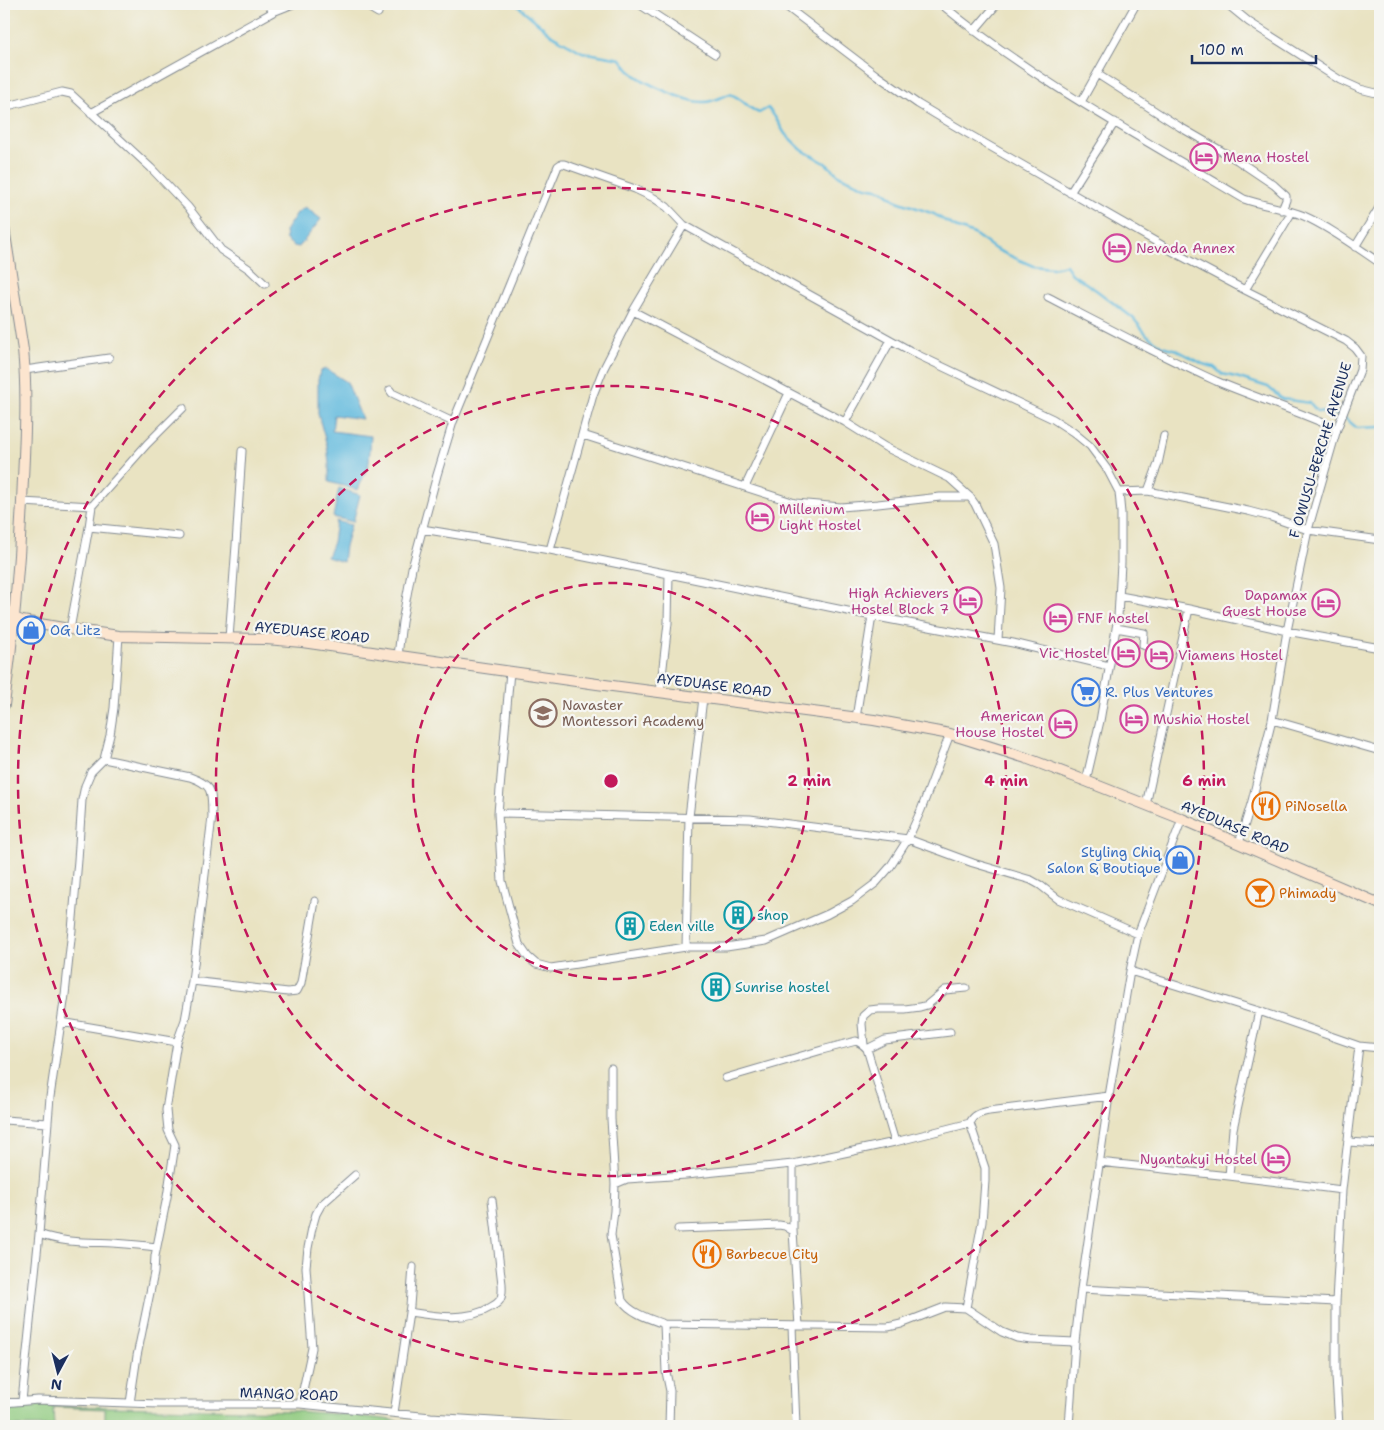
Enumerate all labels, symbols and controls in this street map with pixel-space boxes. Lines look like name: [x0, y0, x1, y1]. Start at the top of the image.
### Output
scale bar: [1192, 32, 1315, 64]
text: 100 m: [1199, 40, 1244, 60]
hotel icon: Mena Hostel: [1189, 142, 1219, 172]
place label: Mena Hostel: [1223, 148, 1310, 166]
hotel icon: Nevada Annex: [1102, 233, 1132, 263]
place label: Nevada Annex: [1136, 239, 1235, 257]
street label: F OWUSU-BERCHE AVENUE: [1285, 360, 1355, 540]
place label: Millenium Light Hostel: [779, 500, 862, 534]
hotel icon: Millenium Light Hostel: [745, 502, 775, 532]
place label: High Achievers Hostel Block 7: [848, 584, 949, 618]
hotel icon: High Achievers Hostel Block 7: [953, 586, 983, 616]
place label: Dapamax Guest House: [1222, 586, 1307, 620]
hotel icon: Dapamax Guest House: [1311, 588, 1341, 618]
hotel icon: FNF hostel: [1043, 603, 1073, 633]
place label: FNF hostel: [1077, 609, 1150, 627]
shop icon: OG Litz: [16, 615, 46, 645]
street label: AYEDUASE ROAD: [254, 617, 370, 647]
place label: OG Litz: [50, 621, 101, 639]
hotel icon: Vic Hostel: [1111, 638, 1141, 668]
hotel icon: Viamens Hostel: [1144, 640, 1174, 670]
place label: Vic Hostel: [1039, 644, 1108, 662]
place label: Viamens Hostel: [1178, 646, 1284, 664]
street label: AYEDUASE ROAD: [656, 669, 772, 701]
supermarket icon: R. Plus Ventures: [1071, 677, 1101, 707]
place label: R. Plus Ventures: [1105, 683, 1213, 701]
place label: Navaster Montessori Academy: [562, 696, 704, 730]
school or university icon: Navaster Montessori Academy: [528, 698, 558, 728]
hotel icon: Mushia Hostel: [1119, 704, 1149, 734]
place label: American House Hostel: [955, 707, 1045, 741]
hotel icon: American House Hostel: [1048, 709, 1078, 739]
place label: Mushia Hostel: [1153, 710, 1250, 728]
text: 2 min: [787, 771, 831, 791]
text: 4 min: [984, 771, 1028, 791]
text: 6 min: [1182, 771, 1226, 791]
centre of rings: [602, 772, 620, 790]
restaurant icon: PiNosella: [1251, 791, 1281, 821]
street label: AYEDUASE ROAD: [1178, 796, 1292, 858]
place label: PiNosella: [1285, 797, 1348, 815]
place label: Styling Chiq Salon & Boutique: [1047, 843, 1163, 877]
shop icon: Styling Chiq Salon & Boutique: [1165, 845, 1195, 875]
bar icon: Phimady: [1245, 878, 1275, 908]
place label: Phimady: [1279, 884, 1337, 902]
building icon: shop: [723, 900, 753, 930]
place label: shop: [757, 906, 789, 924]
building icon: Eden ville: [615, 911, 645, 941]
place label: Eden ville: [649, 917, 715, 935]
building icon: Sunrise hostel: [701, 972, 731, 1002]
place label: Sunrise hostel: [735, 978, 830, 996]
hotel icon: Nyantakyi Hostel: [1261, 1144, 1291, 1174]
place label: Nyantakyi Hostel: [1140, 1150, 1258, 1168]
restaurant icon: Barbecue City: [692, 1239, 722, 1269]
place label: Barbecue City: [726, 1245, 818, 1263]
north arrow: [32, 1348, 82, 1398]
text: N: [50, 1375, 63, 1395]
street label: MANGO ROAD: [239, 1383, 339, 1405]

